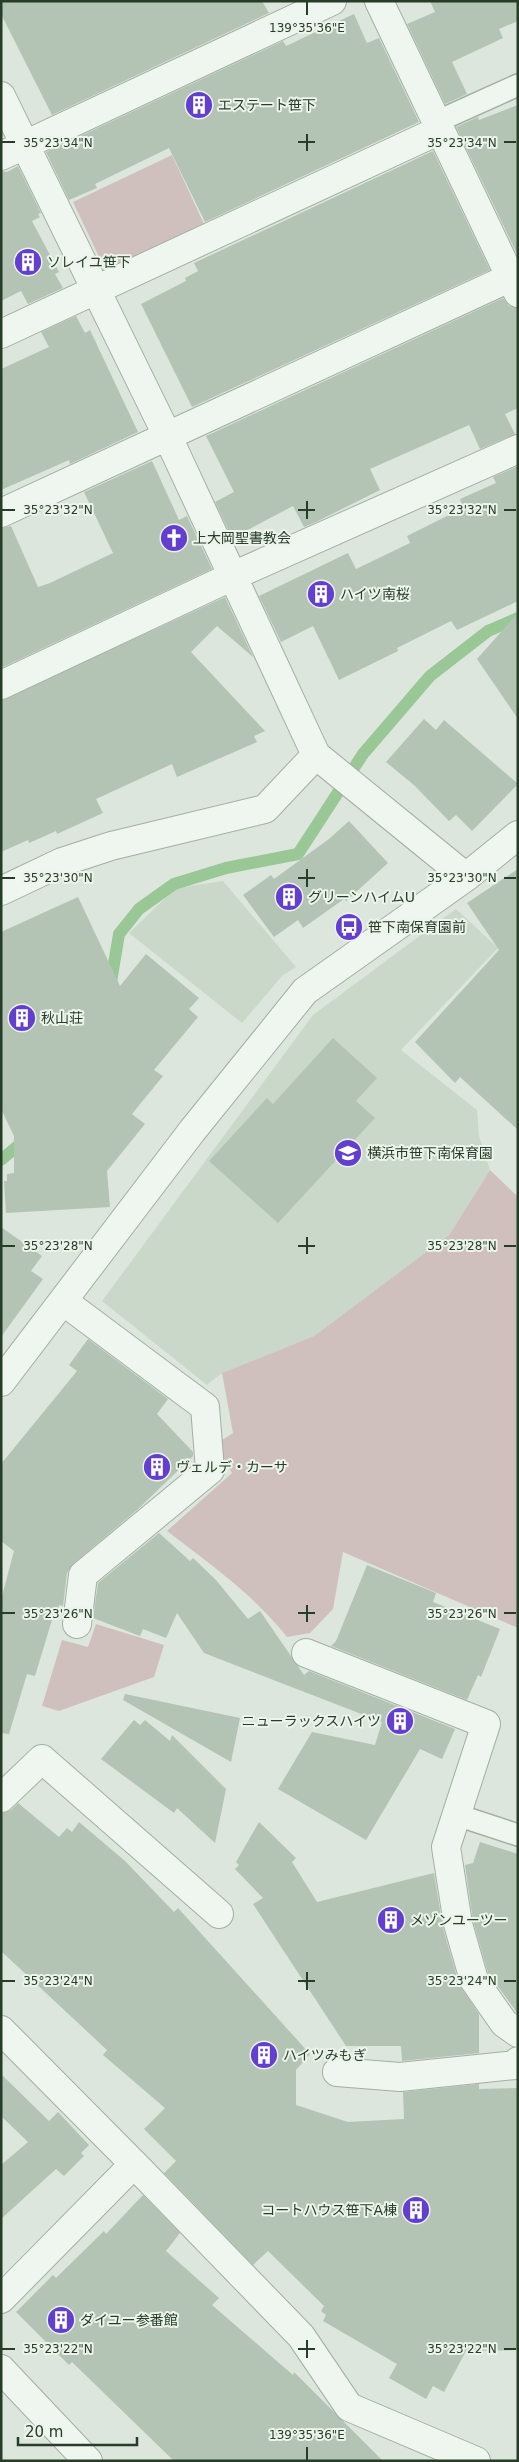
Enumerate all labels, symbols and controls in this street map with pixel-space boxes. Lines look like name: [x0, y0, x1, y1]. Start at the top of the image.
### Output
text: 139°35'36"E: [269, 21, 345, 35]
building icon: エステート笹下: [184, 90, 214, 120]
place label: エステート笹下: [218, 97, 316, 113]
text: 35°23'34"N: [23, 136, 93, 150]
text: 35°23'34"N: [427, 136, 497, 150]
building icon: ソレイユ笹下: [13, 247, 43, 277]
place label: ソレイユ笹下: [47, 254, 131, 270]
text: 35°23'32"N: [23, 503, 93, 517]
text: 35°23'32"N: [427, 503, 497, 517]
church icon: 上大岡聖書教会: [159, 523, 189, 553]
place label: 上大岡聖書教会: [193, 530, 291, 546]
building icon: ハイツ南桜: [306, 579, 336, 609]
place label: ハイツ南桜: [340, 586, 410, 602]
text: 35°23'30"N: [23, 871, 93, 885]
text: 35°23'30"N: [427, 871, 497, 885]
building icon: グリーンハイムU: [274, 882, 304, 912]
place label: グリーンハイムU: [308, 889, 415, 905]
bus stop icon: 笹下南保育園前: [334, 912, 364, 942]
place label: 笹下南保育園前: [368, 919, 466, 935]
building icon: 秋山荘: [7, 1003, 37, 1033]
place label: 秋山荘: [41, 1010, 83, 1026]
school or university icon: 横浜市笹下南保育園: [333, 1138, 363, 1168]
place label: 横浜市笹下南保育園: [367, 1145, 493, 1161]
text: 35°23'28"N: [23, 1239, 93, 1253]
text: 35°23'28"N: [427, 1239, 497, 1253]
building icon: ヴェルデ・カーサ: [142, 1452, 172, 1482]
place label: ヴェルデ・カーサ: [176, 1459, 288, 1475]
text: 35°23'26"N: [23, 1607, 93, 1621]
text: 35°23'26"N: [427, 1607, 497, 1621]
building icon: ニューラックスハイツ: [385, 1706, 415, 1736]
place label: ニューラックスハイツ: [242, 1713, 381, 1729]
building icon: メゾンユーツー: [376, 1905, 406, 1935]
place label: メゾンユーツー: [410, 1912, 508, 1928]
text: 35°23'24"N: [23, 1974, 93, 1988]
text: 35°23'24"N: [427, 1974, 497, 1988]
building icon: ハイツみもぎ: [249, 2040, 279, 2070]
place label: ハイツみもぎ: [283, 2047, 367, 2063]
building icon: コートハウス笹下A棟: [401, 2195, 431, 2225]
place label: コートハウス笹下A棟: [261, 2202, 397, 2218]
building icon: ダイユー参番館: [46, 2305, 76, 2335]
place label: ダイユー参番館: [80, 2312, 178, 2328]
text: 35°23'22"N: [23, 2342, 93, 2356]
text: 35°23'22"N: [427, 2342, 497, 2356]
scale bar: [18, 2414, 136, 2446]
text: 20 m: [25, 2423, 63, 2441]
text: 139°35'36"E: [269, 2428, 345, 2442]

